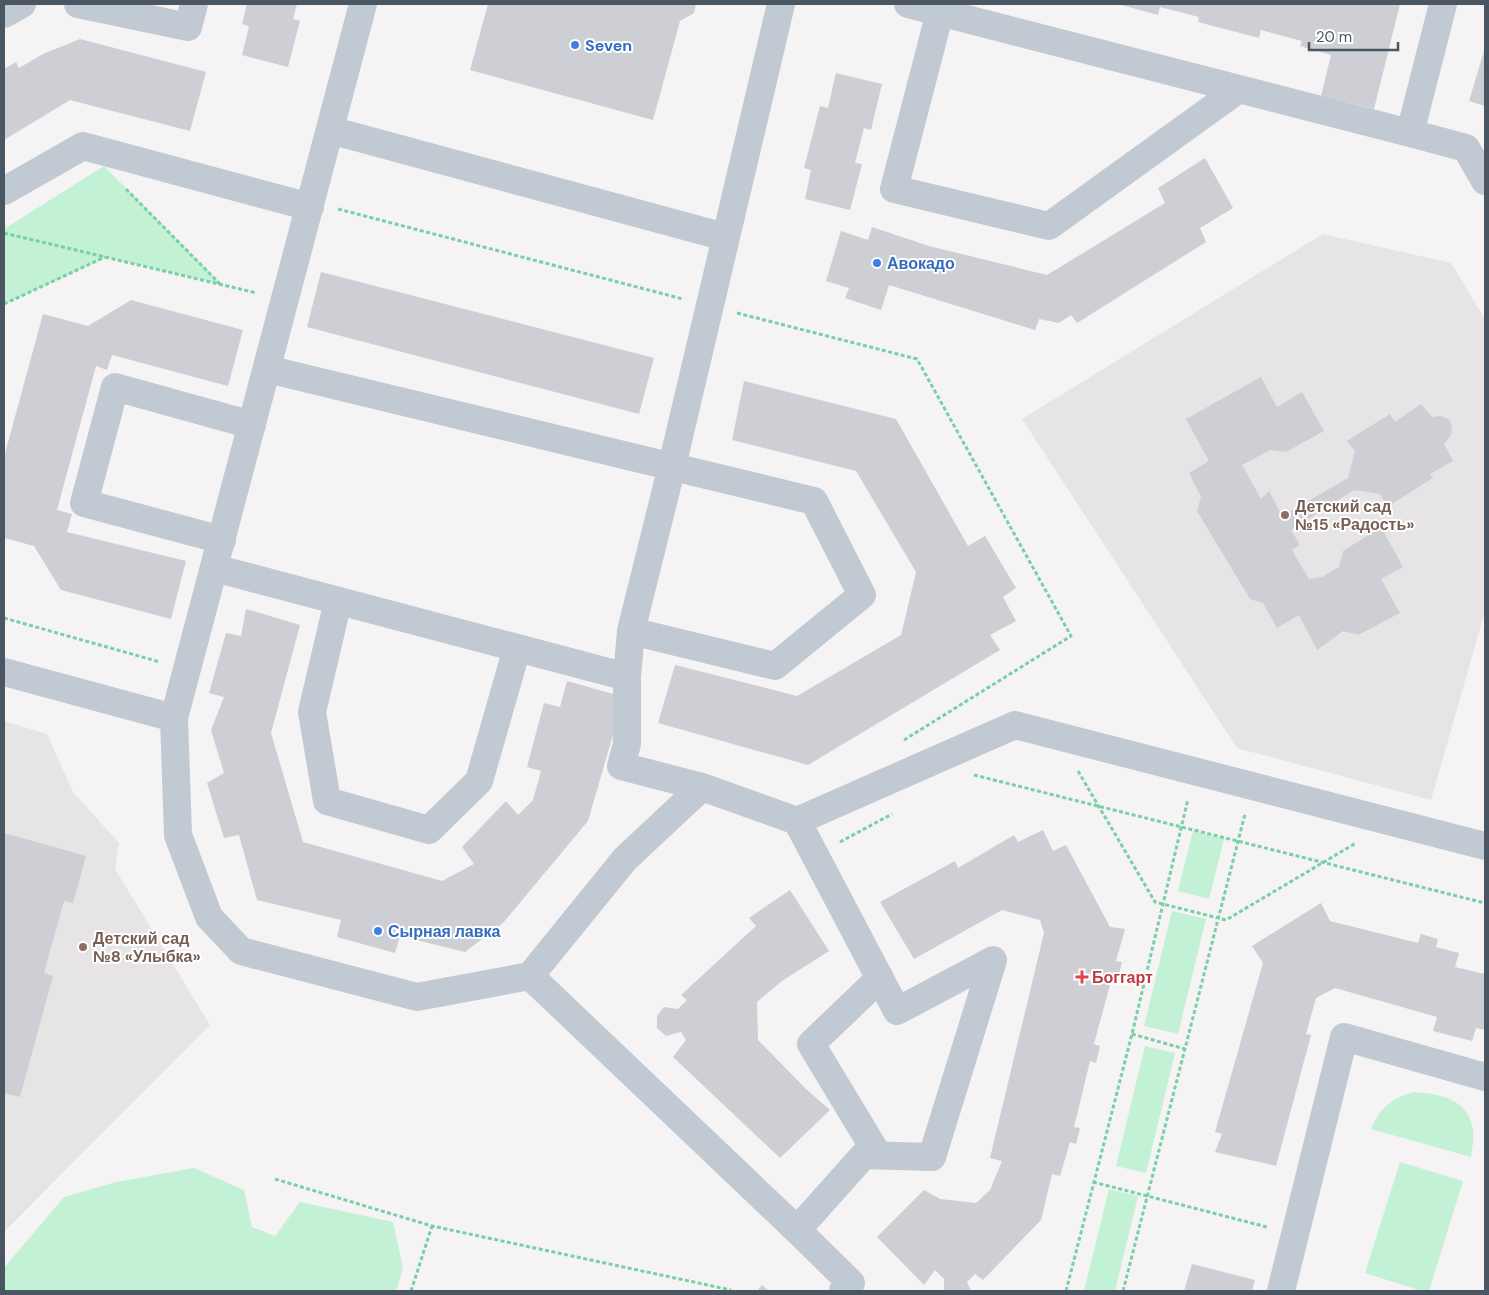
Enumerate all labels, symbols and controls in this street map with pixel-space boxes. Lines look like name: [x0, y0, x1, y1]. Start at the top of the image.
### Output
scale bar: [1309, 20, 1398, 52]
text: 20 m: [1316, 27, 1352, 47]
place label: Seven: [585, 35, 632, 56]
marker: Seven: [569, 39, 581, 51]
place label: Авокадо: [887, 253, 955, 274]
marker: Авокадо: [871, 257, 883, 269]
place label: Детский сад №15 «Радость»: [1295, 496, 1414, 535]
marker: Детский сад №15 «Радость»: [1279, 509, 1291, 521]
place label: Сырная лавка: [388, 921, 501, 942]
marker: Сырная лавка: [372, 925, 384, 937]
place label: Детский сад №8 «Улыбка»: [93, 928, 201, 967]
marker: Детский сад №8 «Улыбка»: [77, 941, 89, 953]
place label: Боггарт: [1092, 967, 1153, 988]
marker: Боггарт: [1076, 971, 1088, 983]

